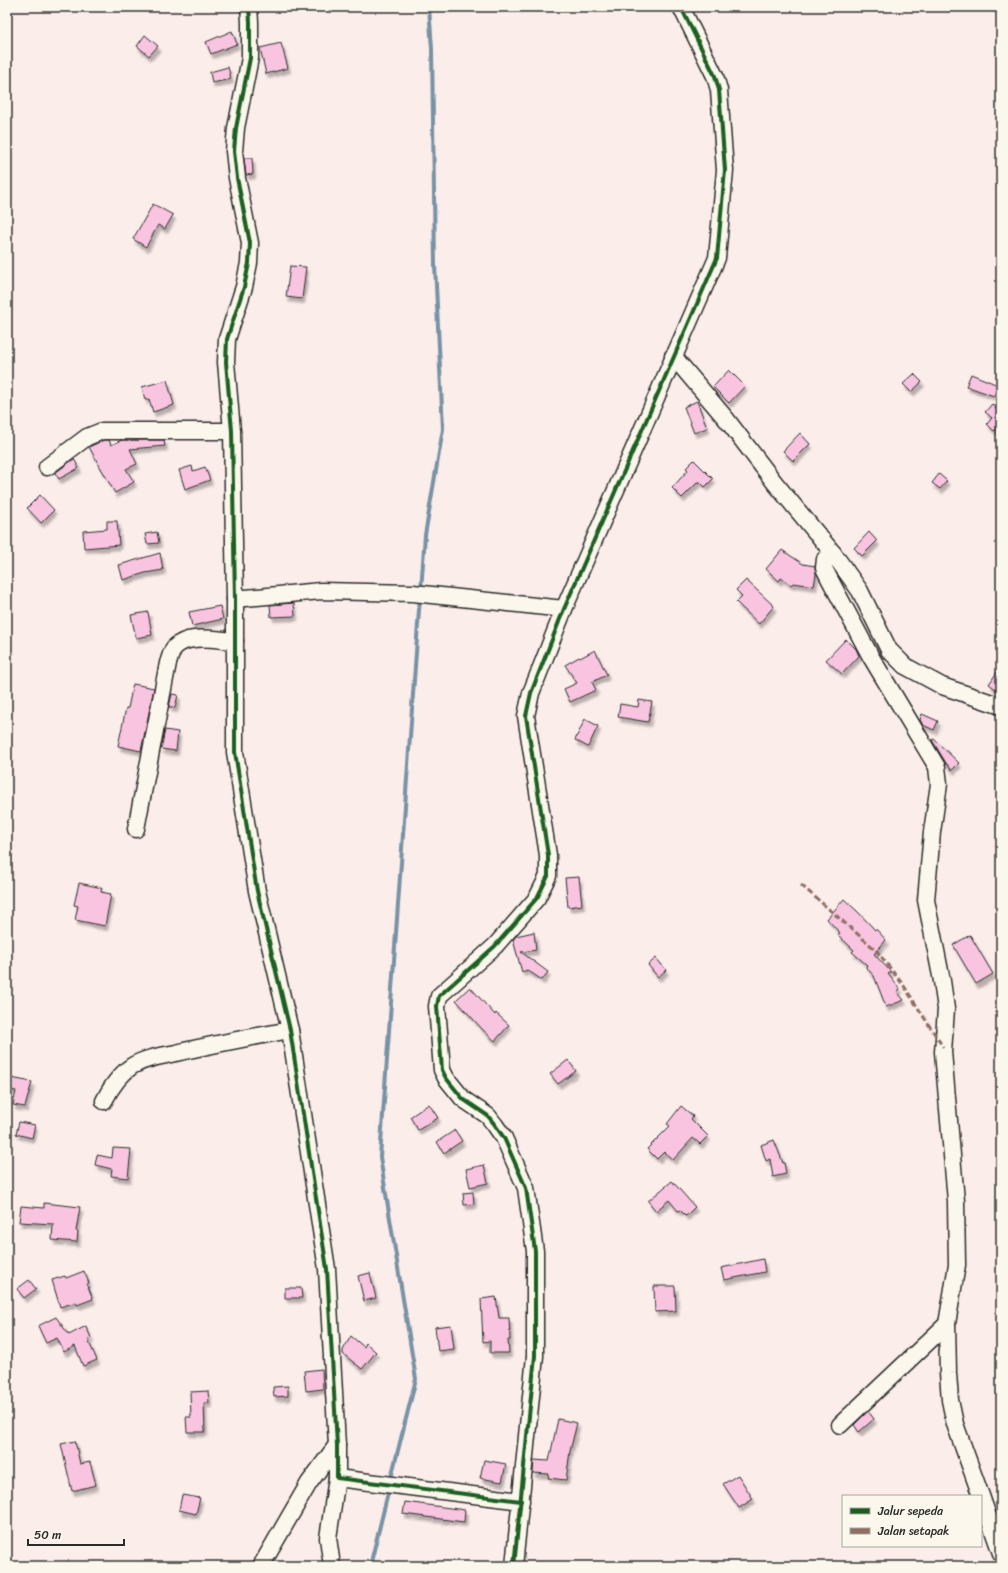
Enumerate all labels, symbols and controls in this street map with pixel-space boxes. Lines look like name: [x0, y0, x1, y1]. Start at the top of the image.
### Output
legend: [842, 1495, 982, 1547]
text: Jalur sepeda: [877, 1500, 944, 1522]
text: Jalan setapak: [877, 1520, 949, 1542]
scale bar: [28, 1521, 124, 1547]
text: 50 m: [34, 1524, 61, 1546]

